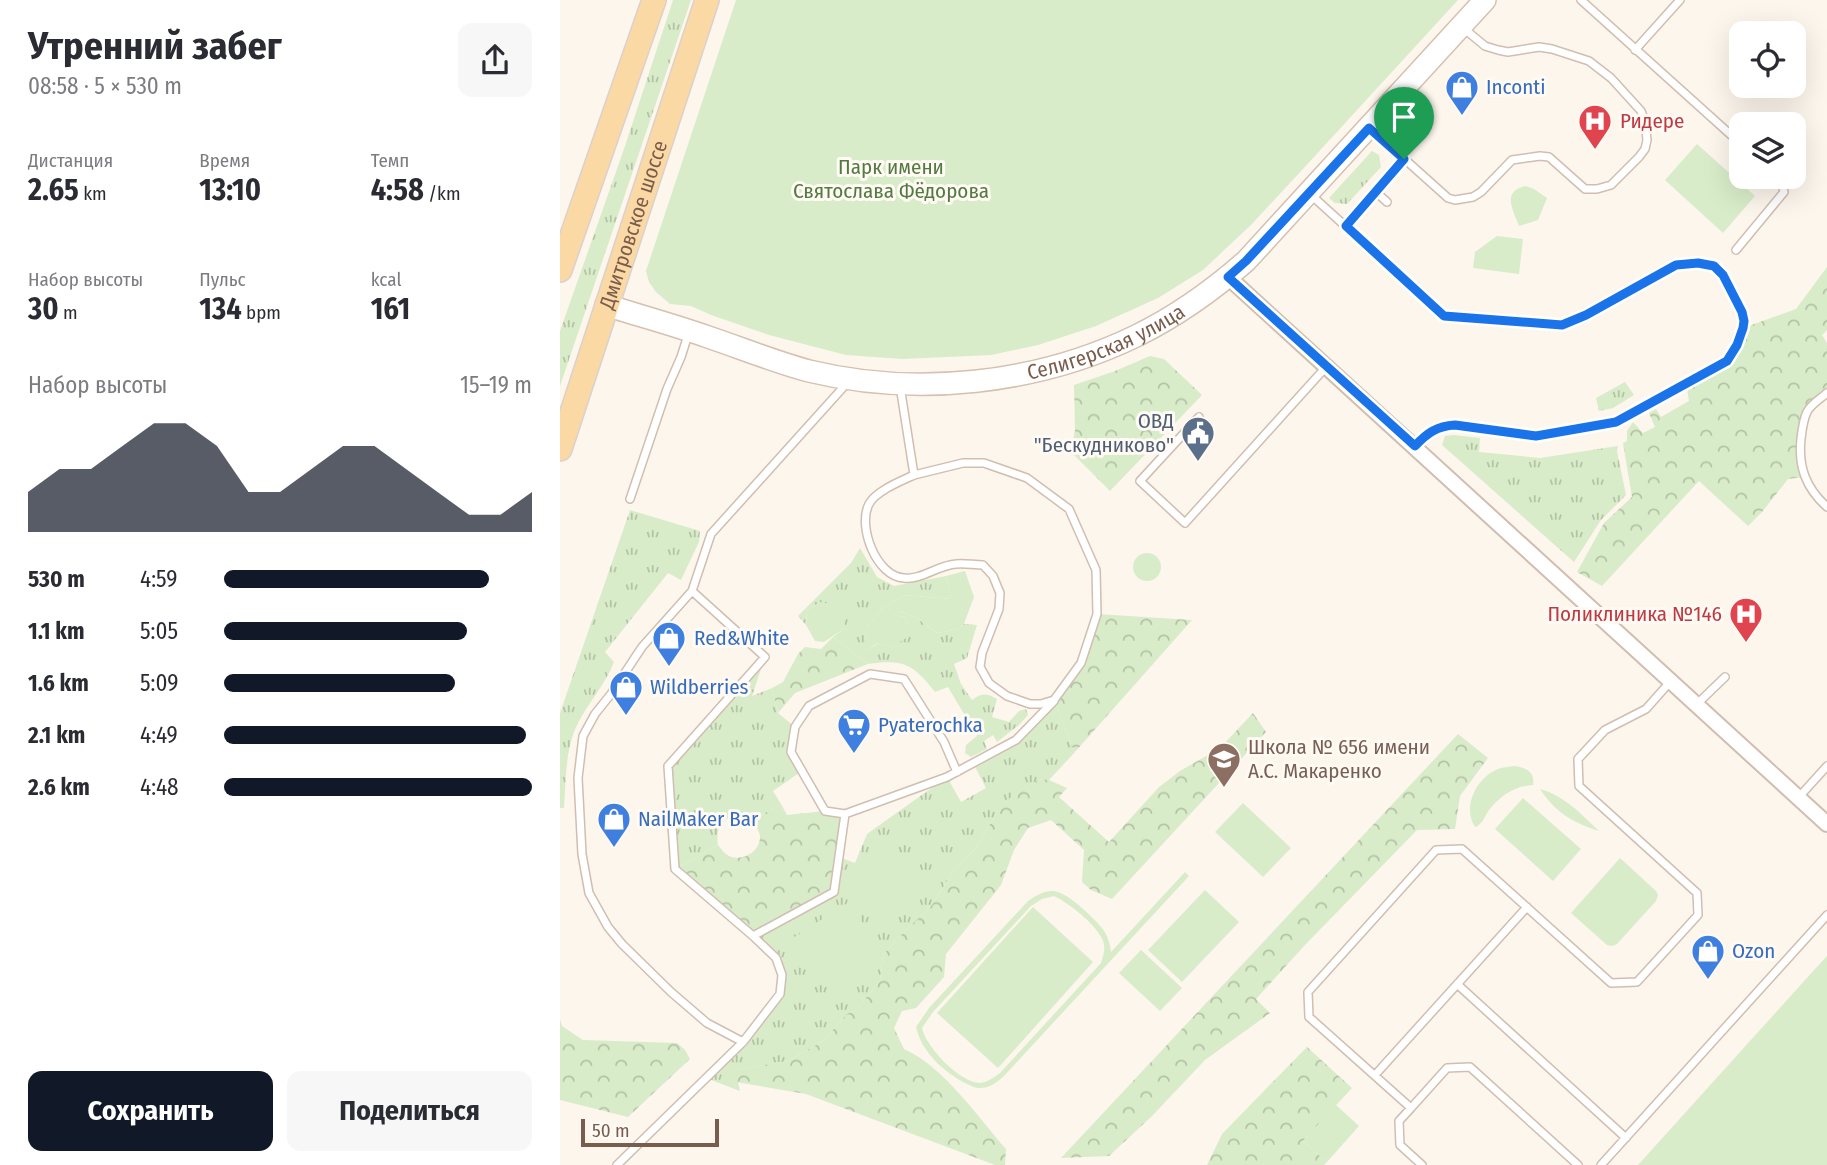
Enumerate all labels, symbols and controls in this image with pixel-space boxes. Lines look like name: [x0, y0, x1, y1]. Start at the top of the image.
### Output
map controls: [1729, 21, 1806, 189]
button: locate: [1729, 21, 1806, 98]
text: Утренний забег: [28, 23, 282, 69]
button: share: [458, 23, 532, 97]
shop icon: Inconti: [1443, 68, 1481, 117]
text: 08:58 · 5 × 530 m: [28, 72, 182, 100]
place label: Inconti: [1486, 74, 1545, 100]
pin: [1374, 87, 1434, 159]
icon: arrive: [1385, 98, 1423, 136]
hospital icon: Ридере: [1576, 102, 1614, 151]
place label: Ридере: [1620, 108, 1684, 134]
button: layers: [1729, 112, 1806, 189]
street label: Дмитровское шоссе: [593, 137, 673, 313]
text: Дистанция: [28, 149, 113, 172]
text: Время: [199, 149, 250, 172]
text: Темп: [371, 149, 409, 172]
park label: Парк имени Святослава Фёдорова: [793, 154, 989, 204]
text: 2.65: [28, 172, 79, 208]
text: 13:10: [199, 172, 261, 208]
text: 4:58: [371, 172, 424, 208]
text: km: [79, 182, 107, 205]
text: /km: [424, 182, 461, 205]
text: Набор высоты: [28, 268, 143, 291]
text: Пульс: [199, 268, 246, 291]
text: kcal: [371, 268, 401, 291]
text: 30: [28, 291, 59, 327]
text: 134: [199, 291, 242, 327]
text: 161: [371, 291, 410, 327]
street label: Селигерская улица: [1025, 299, 1190, 386]
text: m: [59, 301, 78, 324]
text: bpm: [242, 301, 281, 324]
text: Набор высоты: [28, 371, 167, 399]
text: 15–19 m: [460, 371, 532, 399]
place label: ОВД "Бескудниково": [1034, 408, 1174, 458]
public building icon: ОВД "Бескудниково": [1179, 414, 1217, 463]
text: 530 m: [28, 565, 85, 593]
text: 4:59: [140, 565, 178, 593]
hospital icon: Поликлиника №146: [1727, 595, 1765, 644]
place label: Поликлиника №146: [1547, 601, 1722, 627]
text: 1.1 km: [28, 617, 84, 645]
text: 5:05: [140, 617, 178, 645]
shop icon: Red&White: [650, 619, 688, 668]
place label: Red&White: [694, 625, 789, 651]
shop icon: Wildberries: [607, 668, 645, 717]
text: 1.6 km: [28, 669, 89, 697]
text: 5:09: [140, 669, 178, 697]
place label: Wildberries: [650, 674, 749, 700]
supermarket icon: Pyaterochka: [835, 706, 873, 755]
place label: Pyaterochka: [878, 712, 983, 738]
text: 2.1 km: [28, 721, 85, 749]
text: 4:49: [140, 721, 178, 749]
place label: Школа № 656 имени А.С. Макаренко: [1248, 734, 1430, 784]
school or university icon: Школа № 656 имени А.С. Макаренко: [1205, 740, 1243, 789]
text: 2.6 km: [28, 773, 90, 801]
text: 4:48: [140, 773, 179, 801]
shop icon: NailMaker Bar: [595, 800, 633, 849]
place label: NailMaker Bar: [638, 806, 759, 832]
shop icon: Ozon: [1689, 932, 1727, 981]
place label: Ozon: [1732, 938, 1775, 964]
button: Сохранить: [28, 1071, 273, 1151]
button: Поделиться: [287, 1071, 532, 1151]
scale bar: [581, 1116, 719, 1148]
text: 50 m: [592, 1119, 630, 1142]

